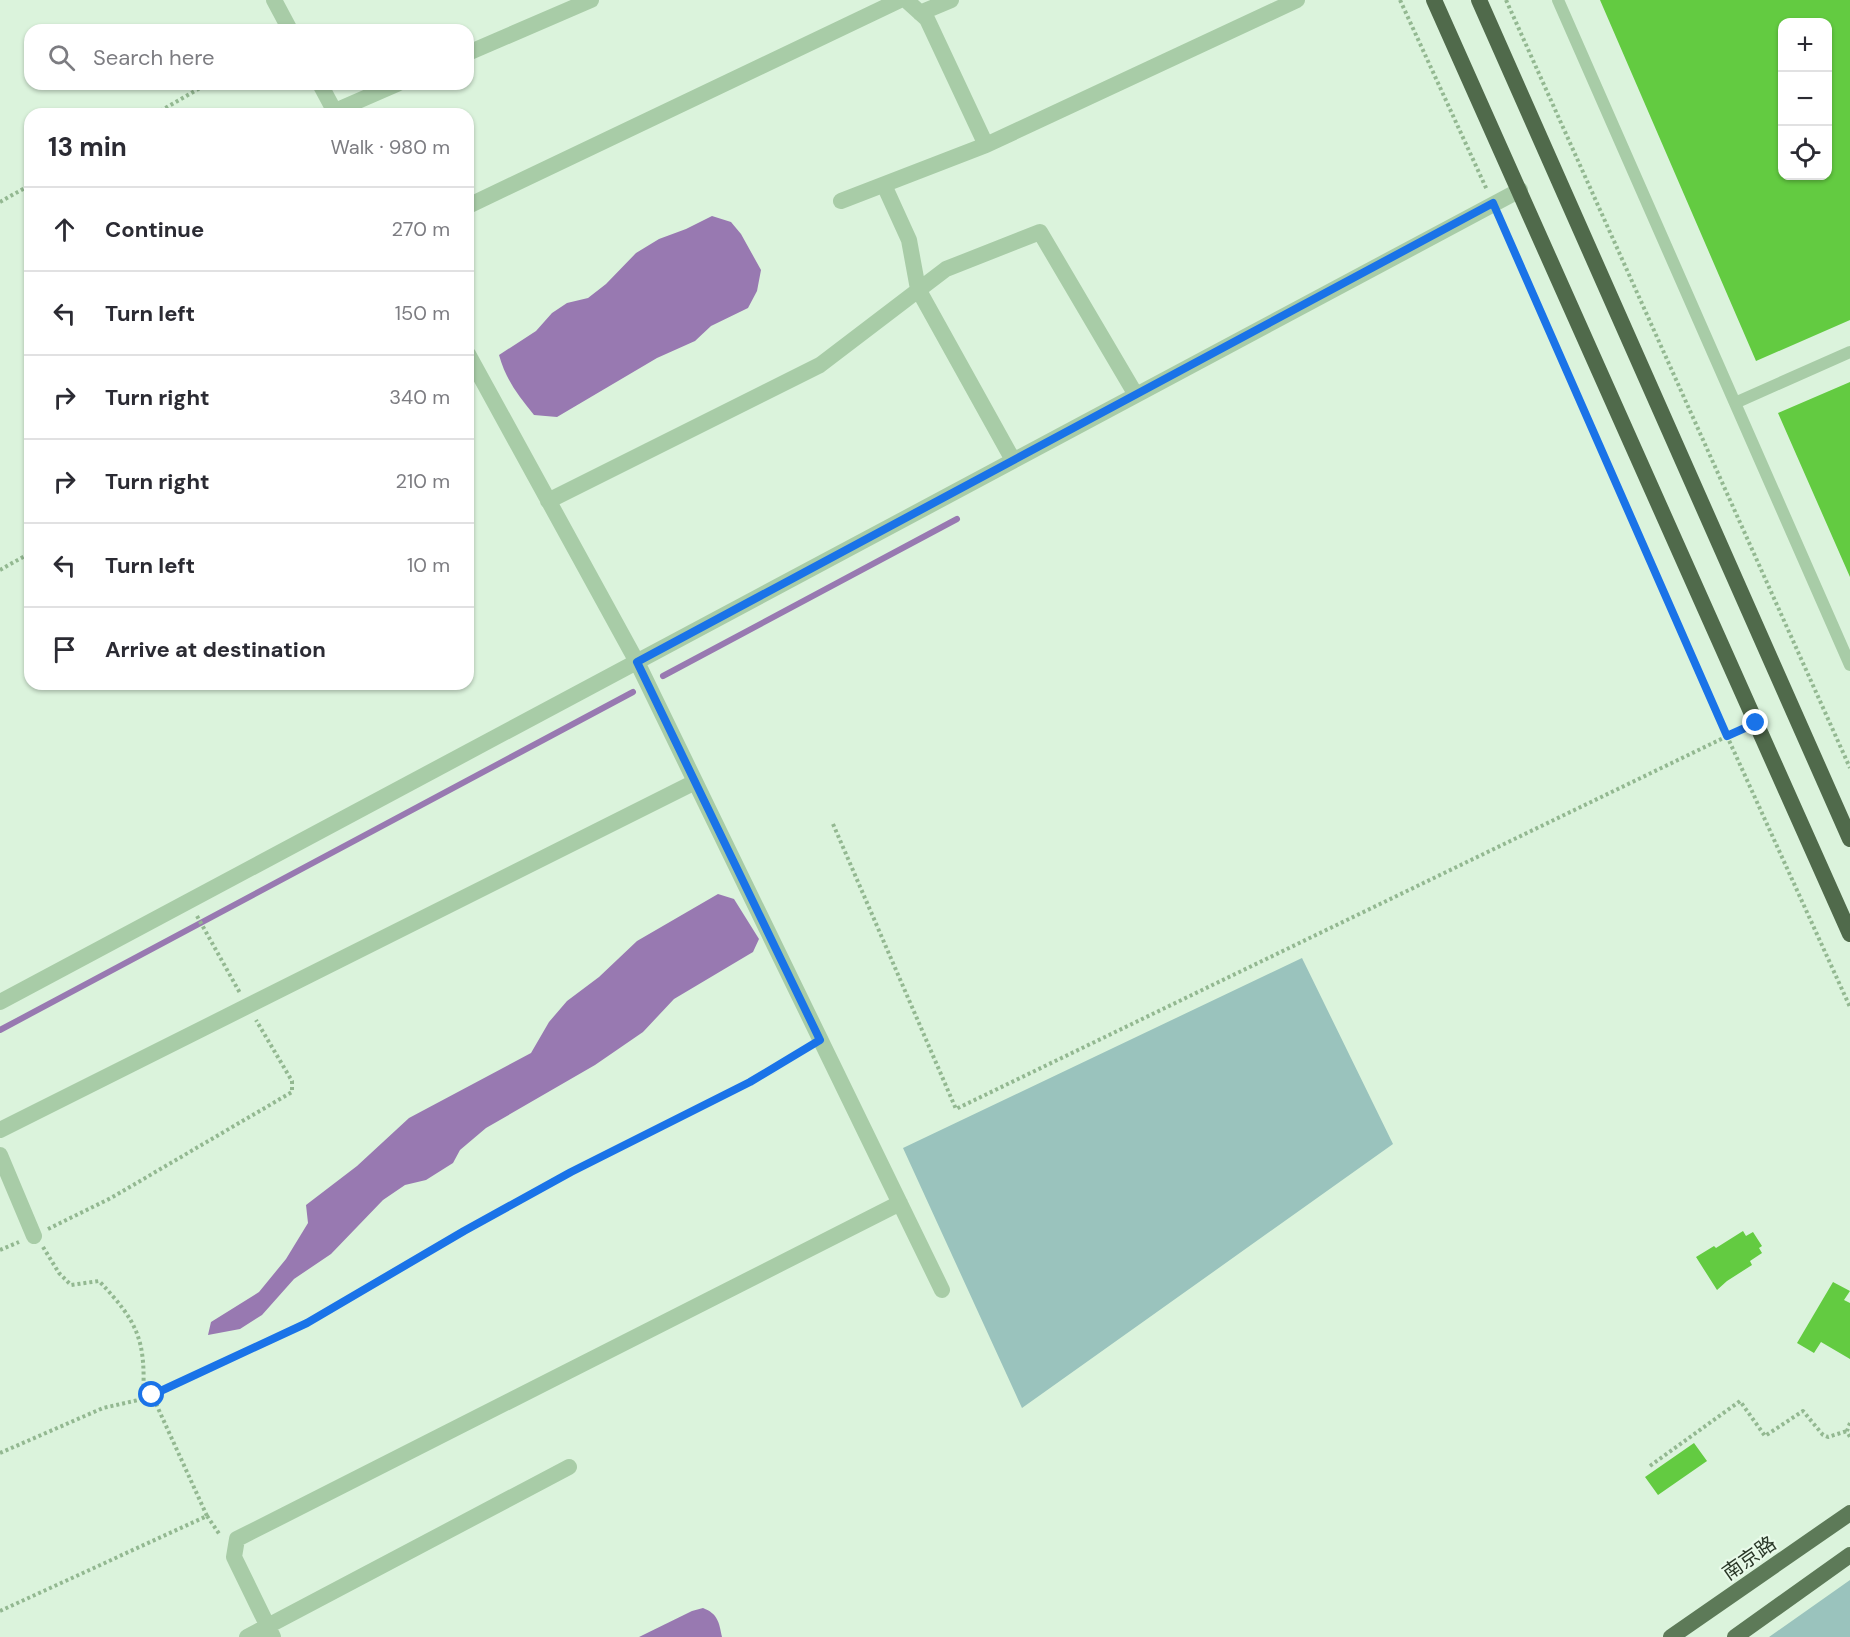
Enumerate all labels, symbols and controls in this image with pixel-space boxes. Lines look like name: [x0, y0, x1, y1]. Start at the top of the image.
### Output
map controls: [1778, 18, 1832, 180]
button: +: [1778, 18, 1832, 72]
search box: [24, 24, 474, 90]
icon: search: [45, 41, 78, 74]
text: Search here: [93, 43, 214, 72]
button: −: [1778, 72, 1832, 126]
button: locate: [1778, 126, 1832, 180]
text: 13 min: [48, 130, 127, 164]
text: Walk · 980 m: [330, 134, 450, 160]
icon: ahead: [48, 213, 81, 246]
text: Continue: [105, 215, 204, 244]
text: 270 m: [392, 216, 450, 242]
icon: left: [48, 297, 81, 330]
text: Turn left: [105, 299, 195, 328]
text: 150 m: [395, 300, 450, 326]
icon: right: [48, 381, 81, 414]
text: Turn right: [105, 383, 210, 412]
text: 340 m: [389, 384, 450, 410]
icon: right: [48, 465, 81, 498]
text: Turn right: [105, 467, 210, 496]
text: 210 m: [395, 468, 450, 494]
icon: left: [48, 549, 81, 582]
text: Turn left: [105, 551, 195, 580]
text: 10 m: [407, 552, 450, 578]
icon: arrive: [48, 633, 81, 666]
text: Arrive at destination: [105, 635, 326, 664]
route end: [1742, 709, 1768, 735]
route start: [138, 1381, 164, 1407]
street label: 南京路: [1717, 1530, 1781, 1586]

